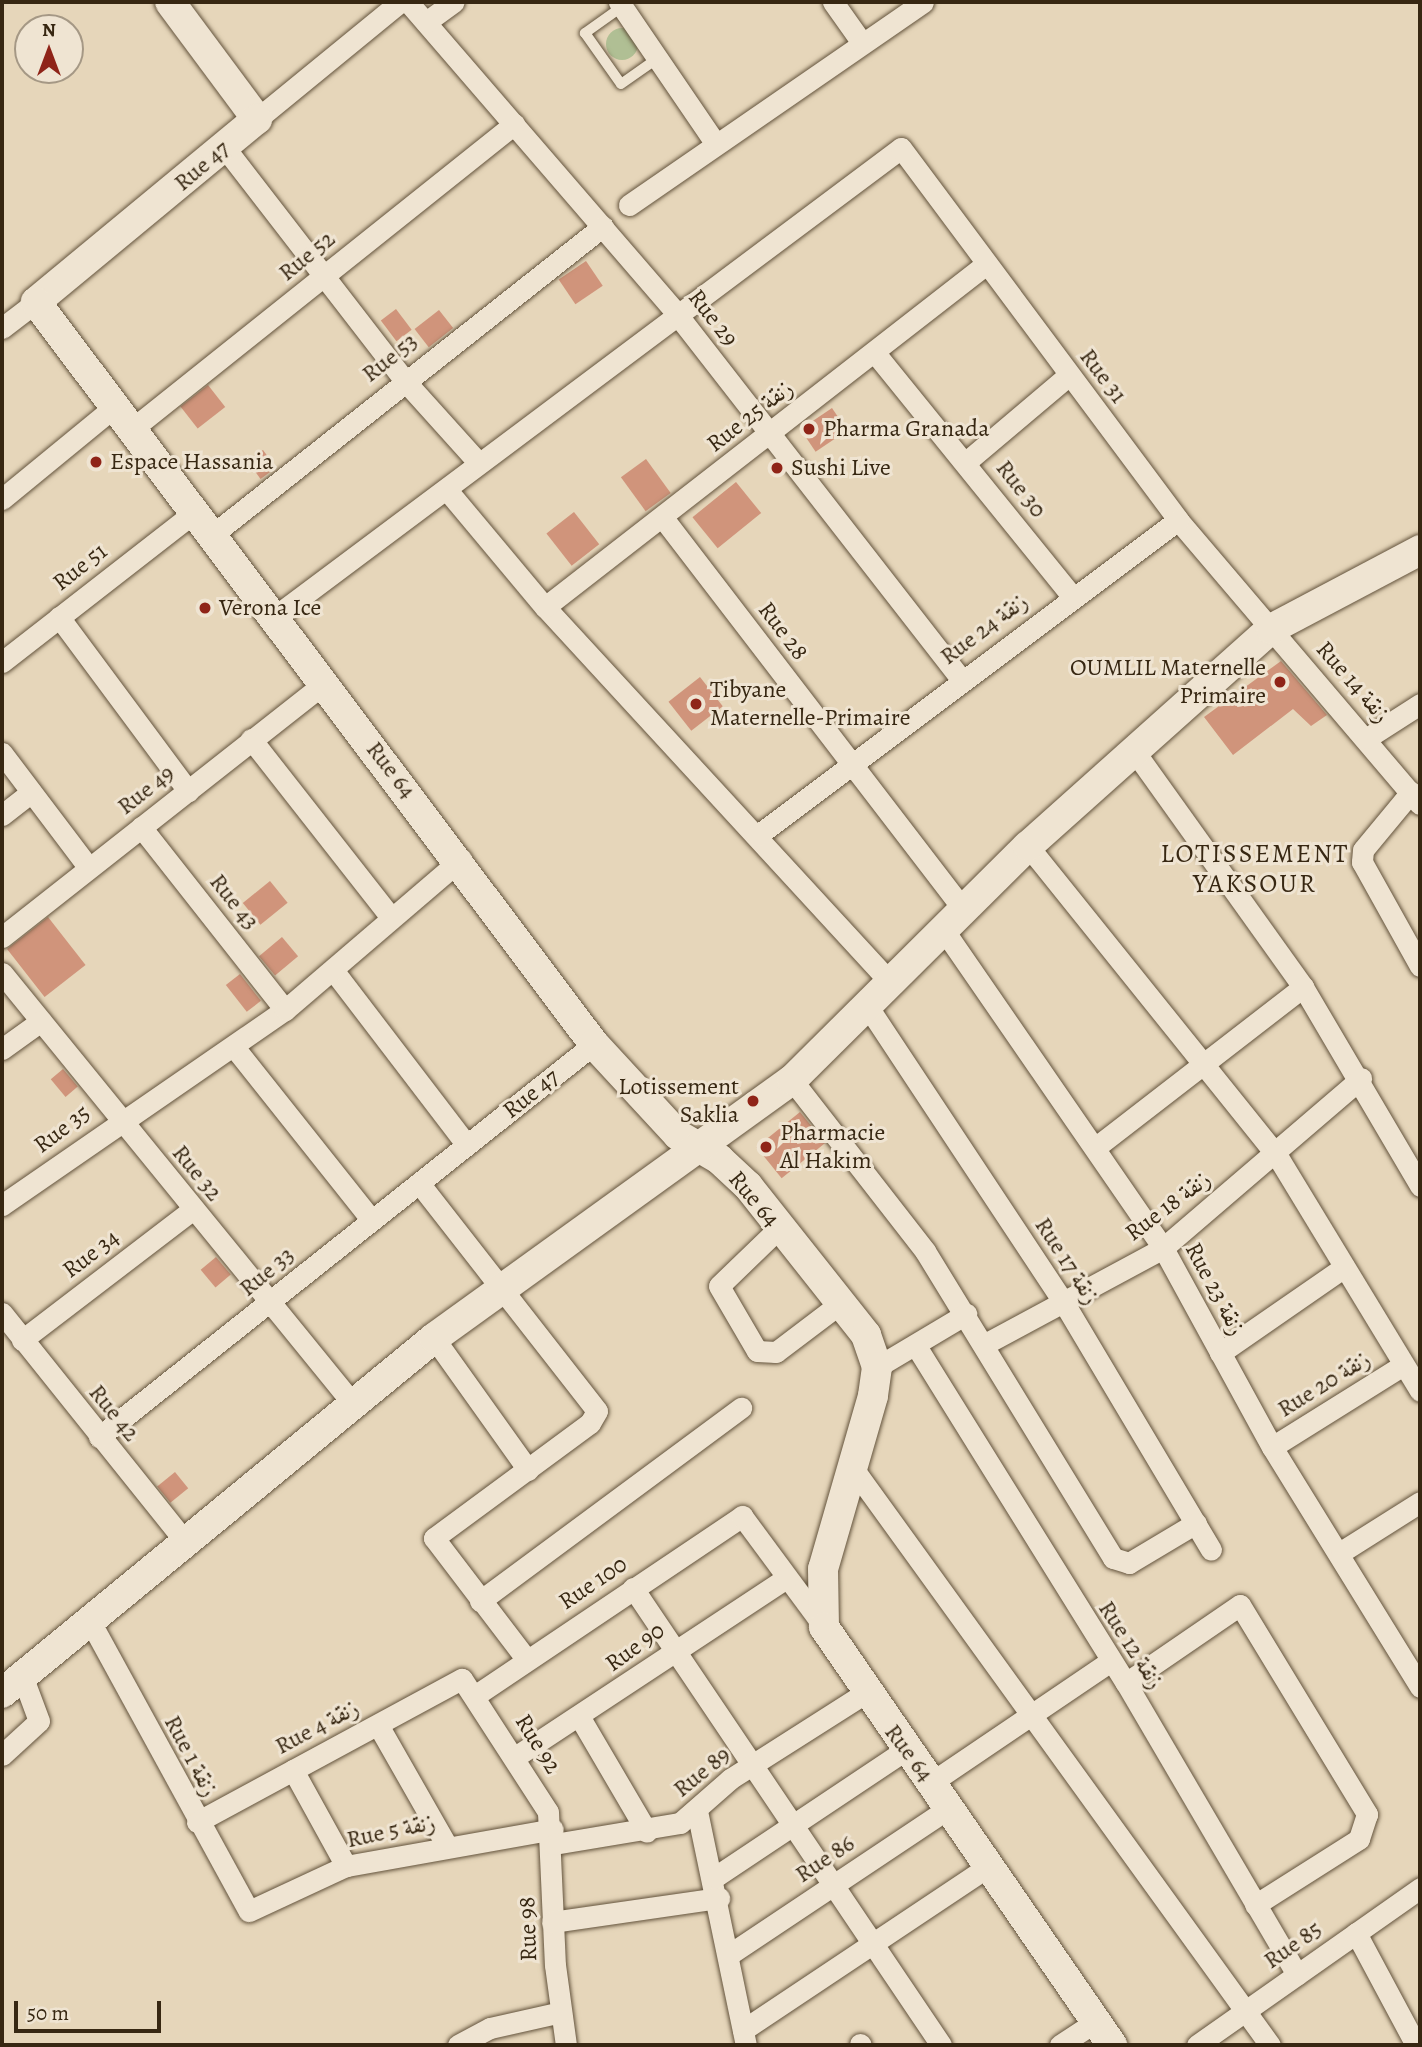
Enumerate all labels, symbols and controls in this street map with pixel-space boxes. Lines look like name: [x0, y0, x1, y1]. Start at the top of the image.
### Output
north arrow: [14, 14, 84, 84]
text: N: [42, 17, 56, 43]
street label: Rue 47: [168, 135, 236, 197]
street label: Rue 52: [273, 225, 341, 287]
street label: Rue 29: [682, 284, 744, 352]
street label: Rue 53: [356, 327, 424, 389]
street label: Rue 31: [1073, 343, 1133, 409]
street label: Rue 25 زنقة: [701, 373, 799, 459]
place label: Pharma Granada: [823, 415, 989, 443]
marker: Pharma Granada: [801, 421, 817, 437]
place label: Espace Hassania: [110, 448, 273, 476]
marker: Espace Hassania: [88, 454, 104, 470]
place label: Sushi Live: [791, 454, 891, 482]
street label: Rue 30: [990, 454, 1052, 524]
marker: Sushi Live: [769, 460, 785, 476]
street label: Rue 51: [47, 537, 113, 597]
street label: Rue 24 زنقة: [935, 587, 1033, 671]
place label: Verona Ice: [219, 594, 321, 622]
street label: Rue 28: [752, 596, 814, 666]
marker: Verona Ice: [197, 600, 213, 616]
street label: Rue 14 زنقة: [1310, 635, 1396, 729]
place label: OUMLIL Maternelle Primaire: [1070, 654, 1266, 710]
marker: OUMLIL Maternelle Primaire: [1272, 674, 1288, 690]
place label: Tibyane Maternelle-Primaire: [710, 676, 910, 732]
marker: Tibyane Maternelle-Primaire: [688, 696, 704, 712]
street label: Rue 64: [360, 736, 422, 804]
street label: Rue 49: [112, 759, 180, 821]
district label: LOTISSEMENT YAKSOUR: [1162, 838, 1348, 900]
street label: Rue 43: [203, 868, 265, 936]
street label: Rue 47: [497, 1063, 565, 1125]
place label: Lotissement Saklia: [618, 1073, 739, 1129]
marker: Lotissement Saklia: [745, 1093, 761, 1109]
street label: Rue 35: [28, 1099, 96, 1159]
place label: Pharmacie Al Hakim: [780, 1119, 885, 1175]
street label: Rue 32: [166, 1139, 228, 1207]
marker: Pharmacie Al Hakim: [758, 1139, 774, 1155]
street label: Rue 64: [722, 1165, 786, 1233]
street label: Rue 18 زنقة: [1120, 1165, 1216, 1247]
street label: Rue 17 زنقة: [1028, 1212, 1106, 1310]
street label: Rue 34: [57, 1223, 125, 1285]
street label: Rue 23 زنقة: [1179, 1238, 1251, 1340]
street label: Rue 33: [234, 1241, 300, 1303]
street label: Rue 20 زنقة: [1272, 1344, 1376, 1424]
street label: Rue 42: [82, 1379, 146, 1447]
street label: Rue 100: [553, 1550, 633, 1616]
street label: Rue 12 زنقة: [1092, 1596, 1170, 1694]
street label: Rue 90: [600, 1616, 670, 1678]
street label: Rue 4 زنقة: [270, 1693, 364, 1761]
street label: Rue 92: [509, 1709, 567, 1779]
street label: Rue 1 زنقة: [158, 1711, 224, 1801]
street label: Rue 64: [878, 1719, 940, 1787]
street label: Rue 89: [668, 1740, 736, 1804]
street label: Rue 5 زنقة: [344, 1808, 438, 1854]
street label: Rue 86: [790, 1829, 860, 1889]
street label: Rue 98: [512, 1896, 544, 1962]
street label: Rue 85: [1258, 1915, 1328, 1975]
scale bar: [18, 1988, 164, 2032]
text: 50 m: [27, 1999, 69, 2027]

